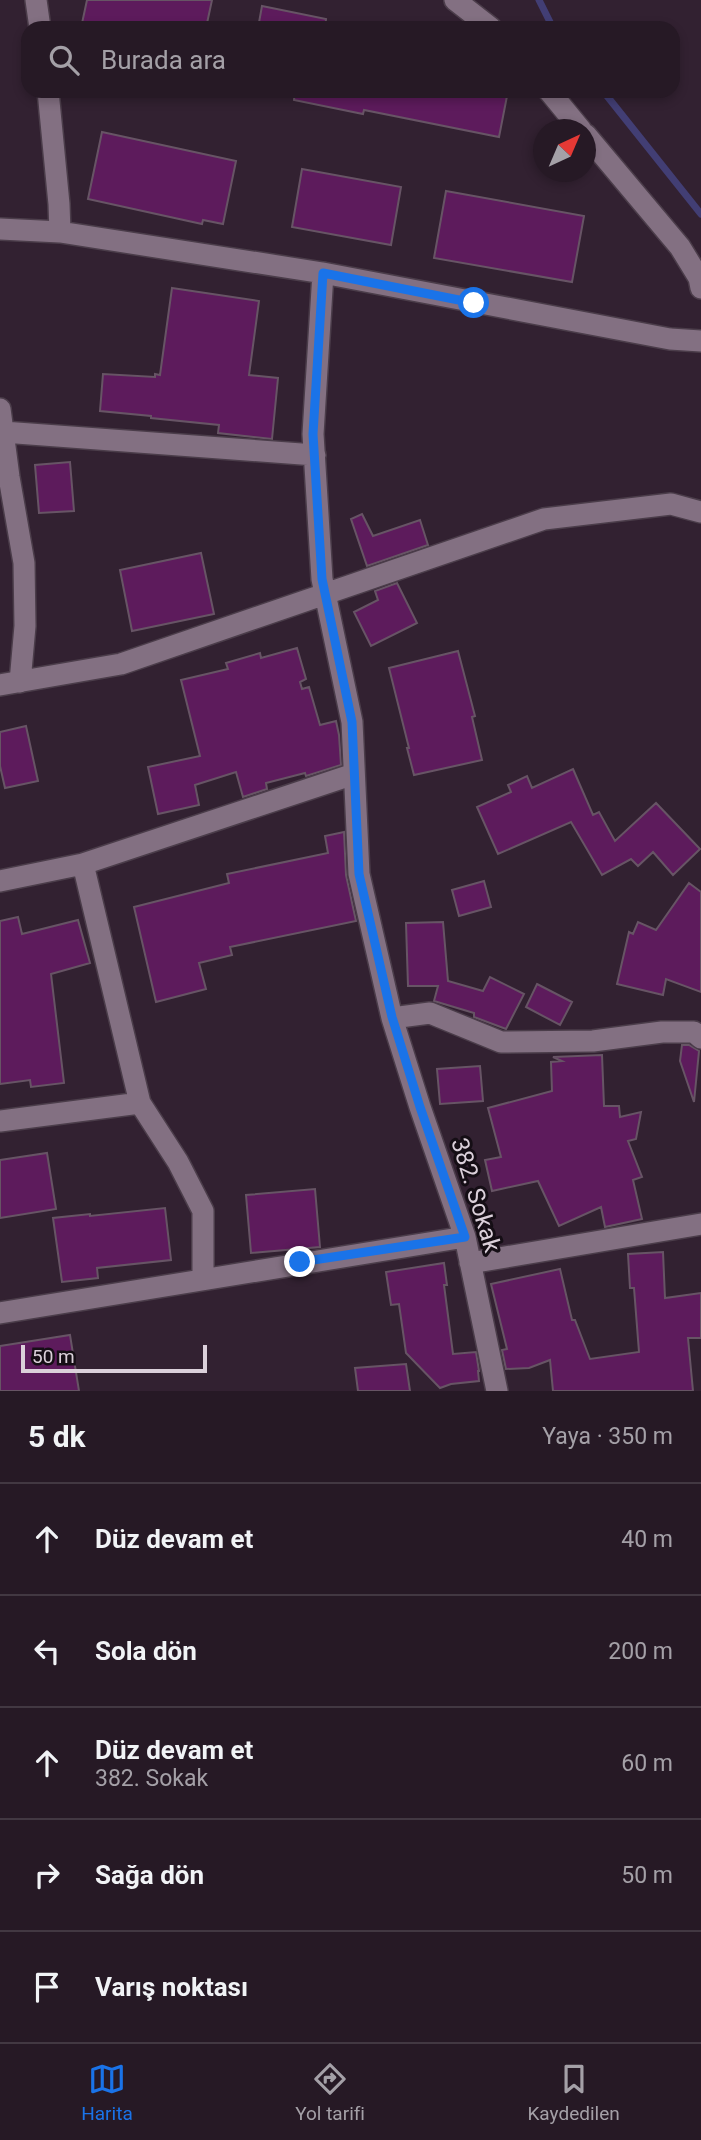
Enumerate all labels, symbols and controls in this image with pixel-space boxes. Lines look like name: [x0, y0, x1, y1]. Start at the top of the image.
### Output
search box: [21, 21, 680, 98]
icon: search: [45, 41, 83, 79]
text: Burada ara: [101, 45, 226, 75]
north arrow: [533, 119, 596, 182]
route start: [458, 287, 489, 318]
street label: 382. Sokak: [445, 1134, 507, 1256]
route end: [284, 1246, 315, 1277]
scale bar: [21, 1342, 206, 1374]
text: 50 m: [32, 1345, 75, 1368]
text: 5 dk: [28, 1419, 86, 1454]
text: Yaya · 350 m: [542, 1423, 673, 1450]
icon: ahead: [28, 1520, 66, 1558]
text: Düz devam et: [95, 1524, 253, 1554]
text: 40 m: [621, 1526, 673, 1553]
icon: left: [28, 1632, 66, 1670]
text: Sola dön: [95, 1636, 197, 1666]
text: 200 m: [608, 1638, 673, 1665]
text: Düz devam et: [95, 1735, 253, 1765]
icon: ahead: [28, 1744, 66, 1782]
text: 60 m: [621, 1750, 673, 1777]
text: 382. Sokak: [95, 1765, 208, 1792]
icon: right: [28, 1856, 66, 1894]
text: Sağa dön: [95, 1860, 204, 1890]
text: 50 m: [621, 1862, 673, 1889]
icon: arrive: [28, 1968, 66, 2006]
text: Varış noktası: [95, 1972, 248, 2002]
tab: Harita: [81, 2060, 133, 2125]
tab: Yol tarifi: [295, 2060, 365, 2125]
tab: Kaydedilen: [527, 2060, 620, 2125]

